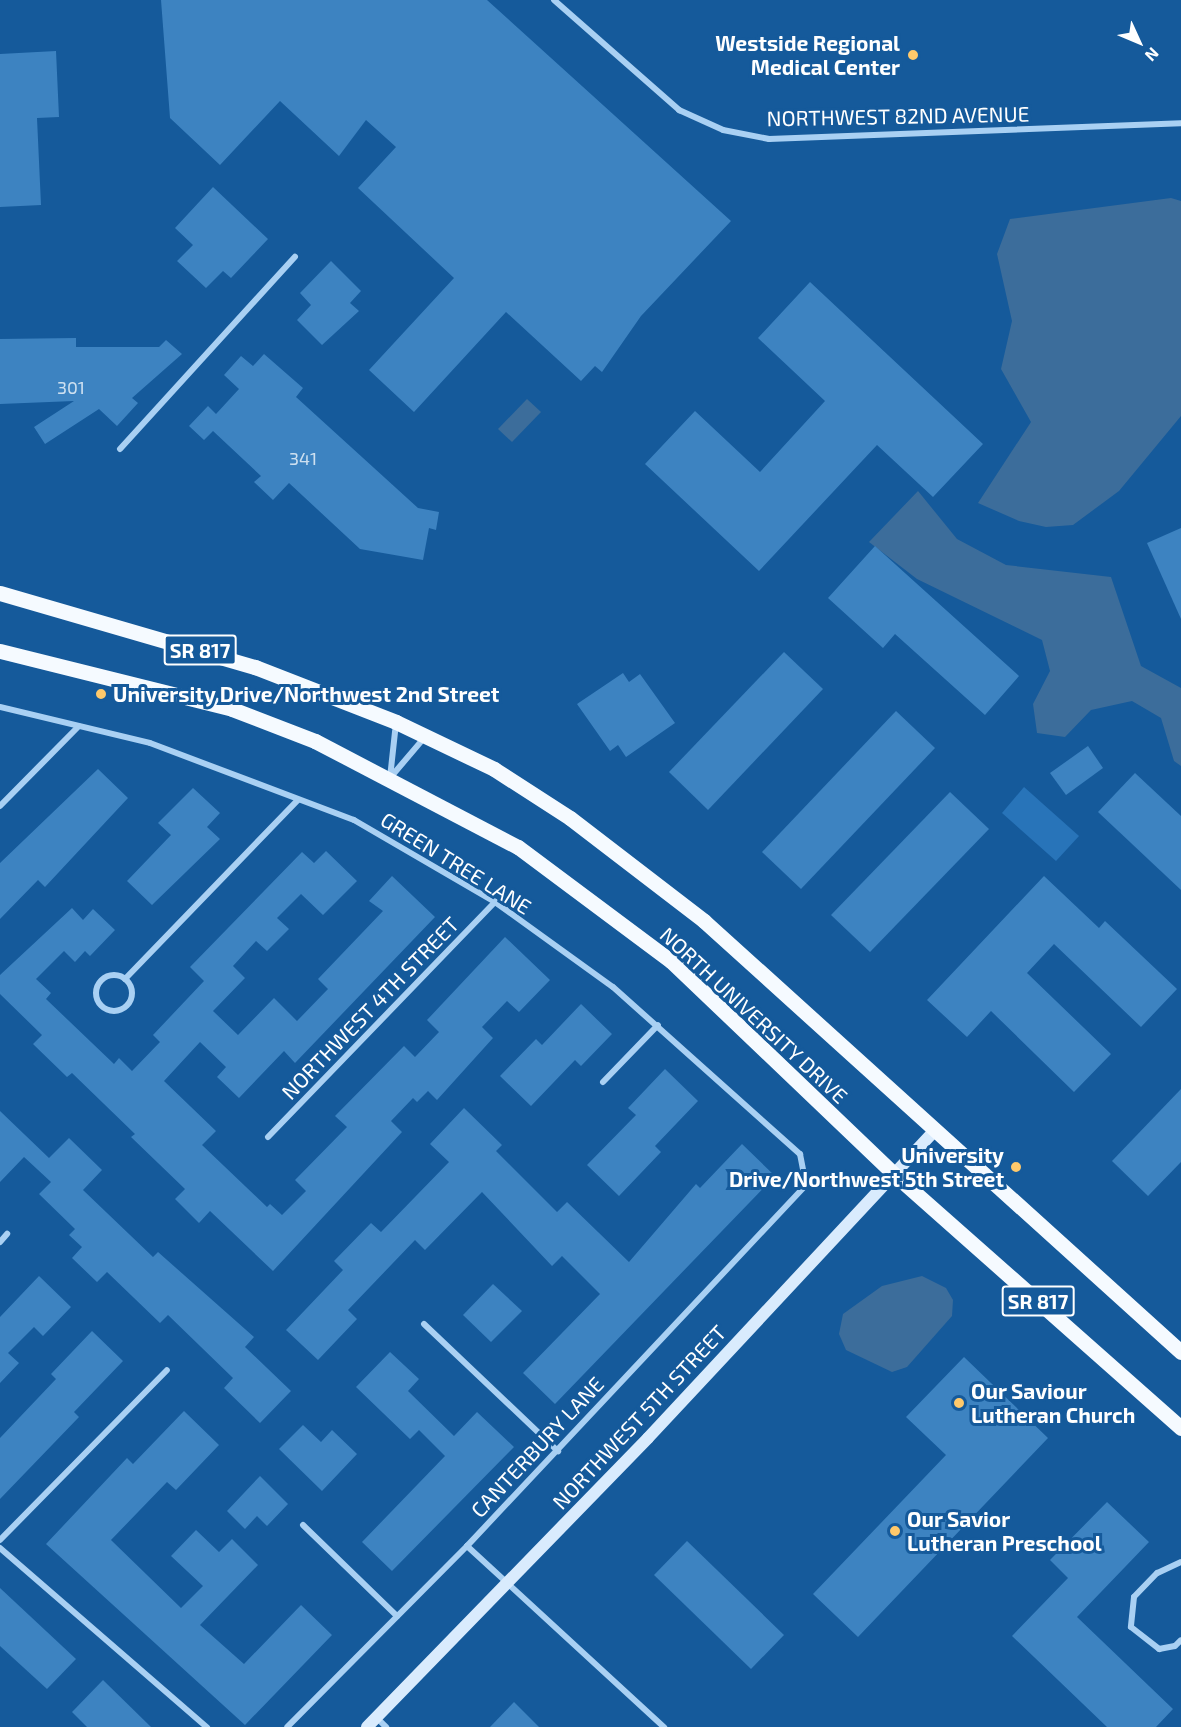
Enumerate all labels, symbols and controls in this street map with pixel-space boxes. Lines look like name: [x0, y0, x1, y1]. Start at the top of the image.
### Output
north arrow: [1109, 12, 1169, 72]
place label: Westside Regional Medical Center: [715, 30, 900, 80]
text: N: [1141, 44, 1163, 66]
marker: Westside Regional Medical Center: [904, 46, 922, 64]
street label: NORTHWEST 82ND AVENUE: [766, 101, 1030, 131]
house number: 301: [57, 376, 85, 398]
house number: 341: [289, 447, 317, 469]
road number: SR 817: [162, 633, 238, 667]
place label: University Drive/Northwest 2nd Street: [113, 681, 500, 707]
marker: University Drive/Northwest 2nd Street: [94, 687, 108, 701]
street label: GREEN TREE LANE: [376, 806, 536, 920]
street label: NORTHWEST 4TH STREET: [276, 911, 464, 1105]
street label: NORTH UNIVERSITY DRIVE: [655, 921, 853, 1109]
place label: University Drive/Northwest 5th Street: [729, 1142, 1004, 1192]
marker: University Drive/Northwest 5th Street: [1009, 1160, 1023, 1174]
road number: SR 817: [1000, 1284, 1076, 1318]
street label: NORTHWEST 5TH STREET: [547, 1320, 731, 1514]
street label: CANTERBURY LANE: [465, 1371, 609, 1523]
place label: Our Saviour Lutheran Church: [971, 1378, 1135, 1428]
marker: Our Saviour Lutheran Church: [952, 1396, 966, 1410]
place label: Our Savior Lutheran Preschool: [907, 1506, 1102, 1556]
marker: Our Savior Lutheran Preschool: [888, 1524, 902, 1538]

